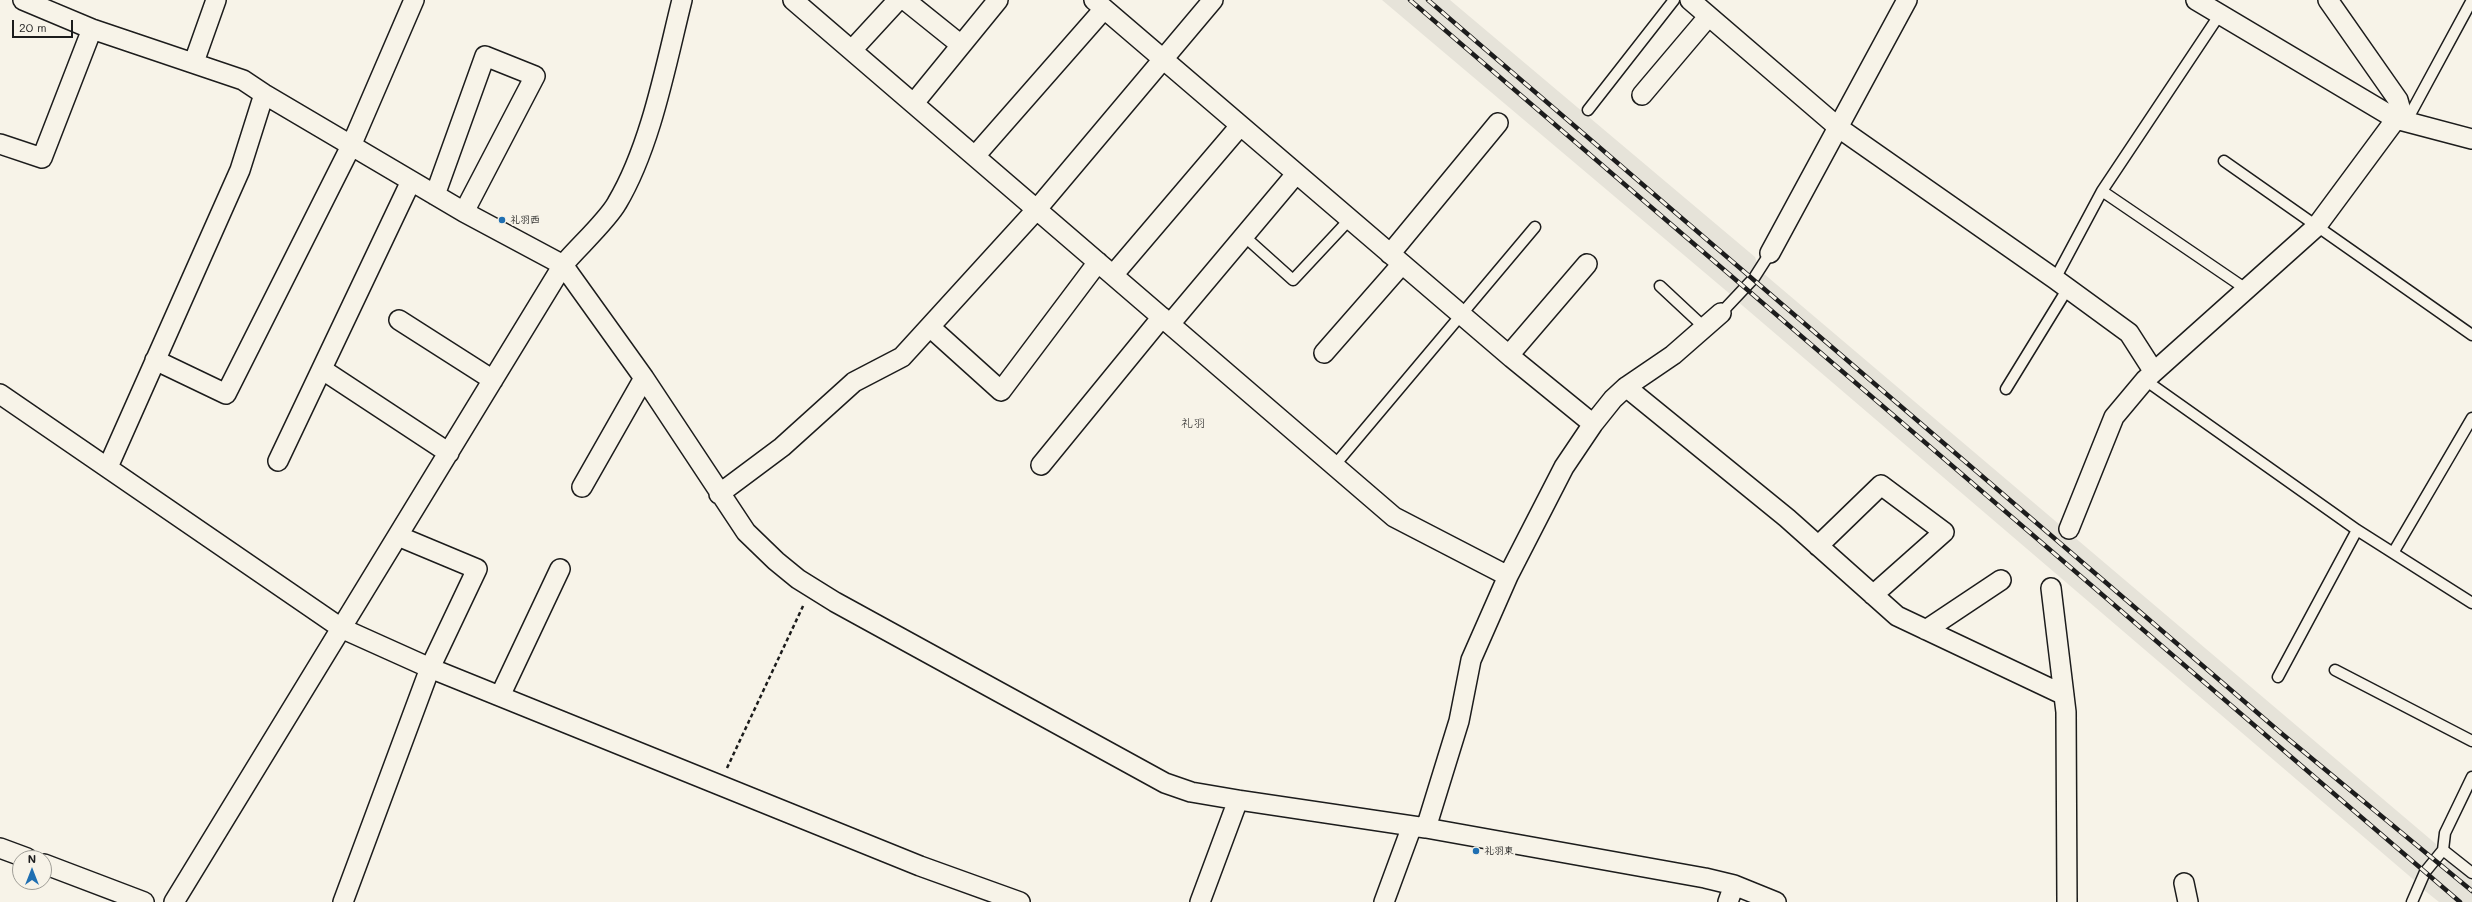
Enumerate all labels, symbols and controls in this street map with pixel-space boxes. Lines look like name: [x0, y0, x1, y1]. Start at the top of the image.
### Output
scale bar: [14, 12, 75, 38]
text: 20 m: [19, 19, 47, 35]
place label: 礼羽西: [510, 214, 540, 226]
marker: 礼羽西: [497, 215, 507, 225]
district label: 礼羽: [1181, 416, 1205, 430]
place label: 礼羽東: [1484, 845, 1514, 857]
marker: 礼羽東: [1471, 846, 1481, 856]
north arrow: [12, 850, 52, 890]
text: N: [28, 851, 36, 866]

